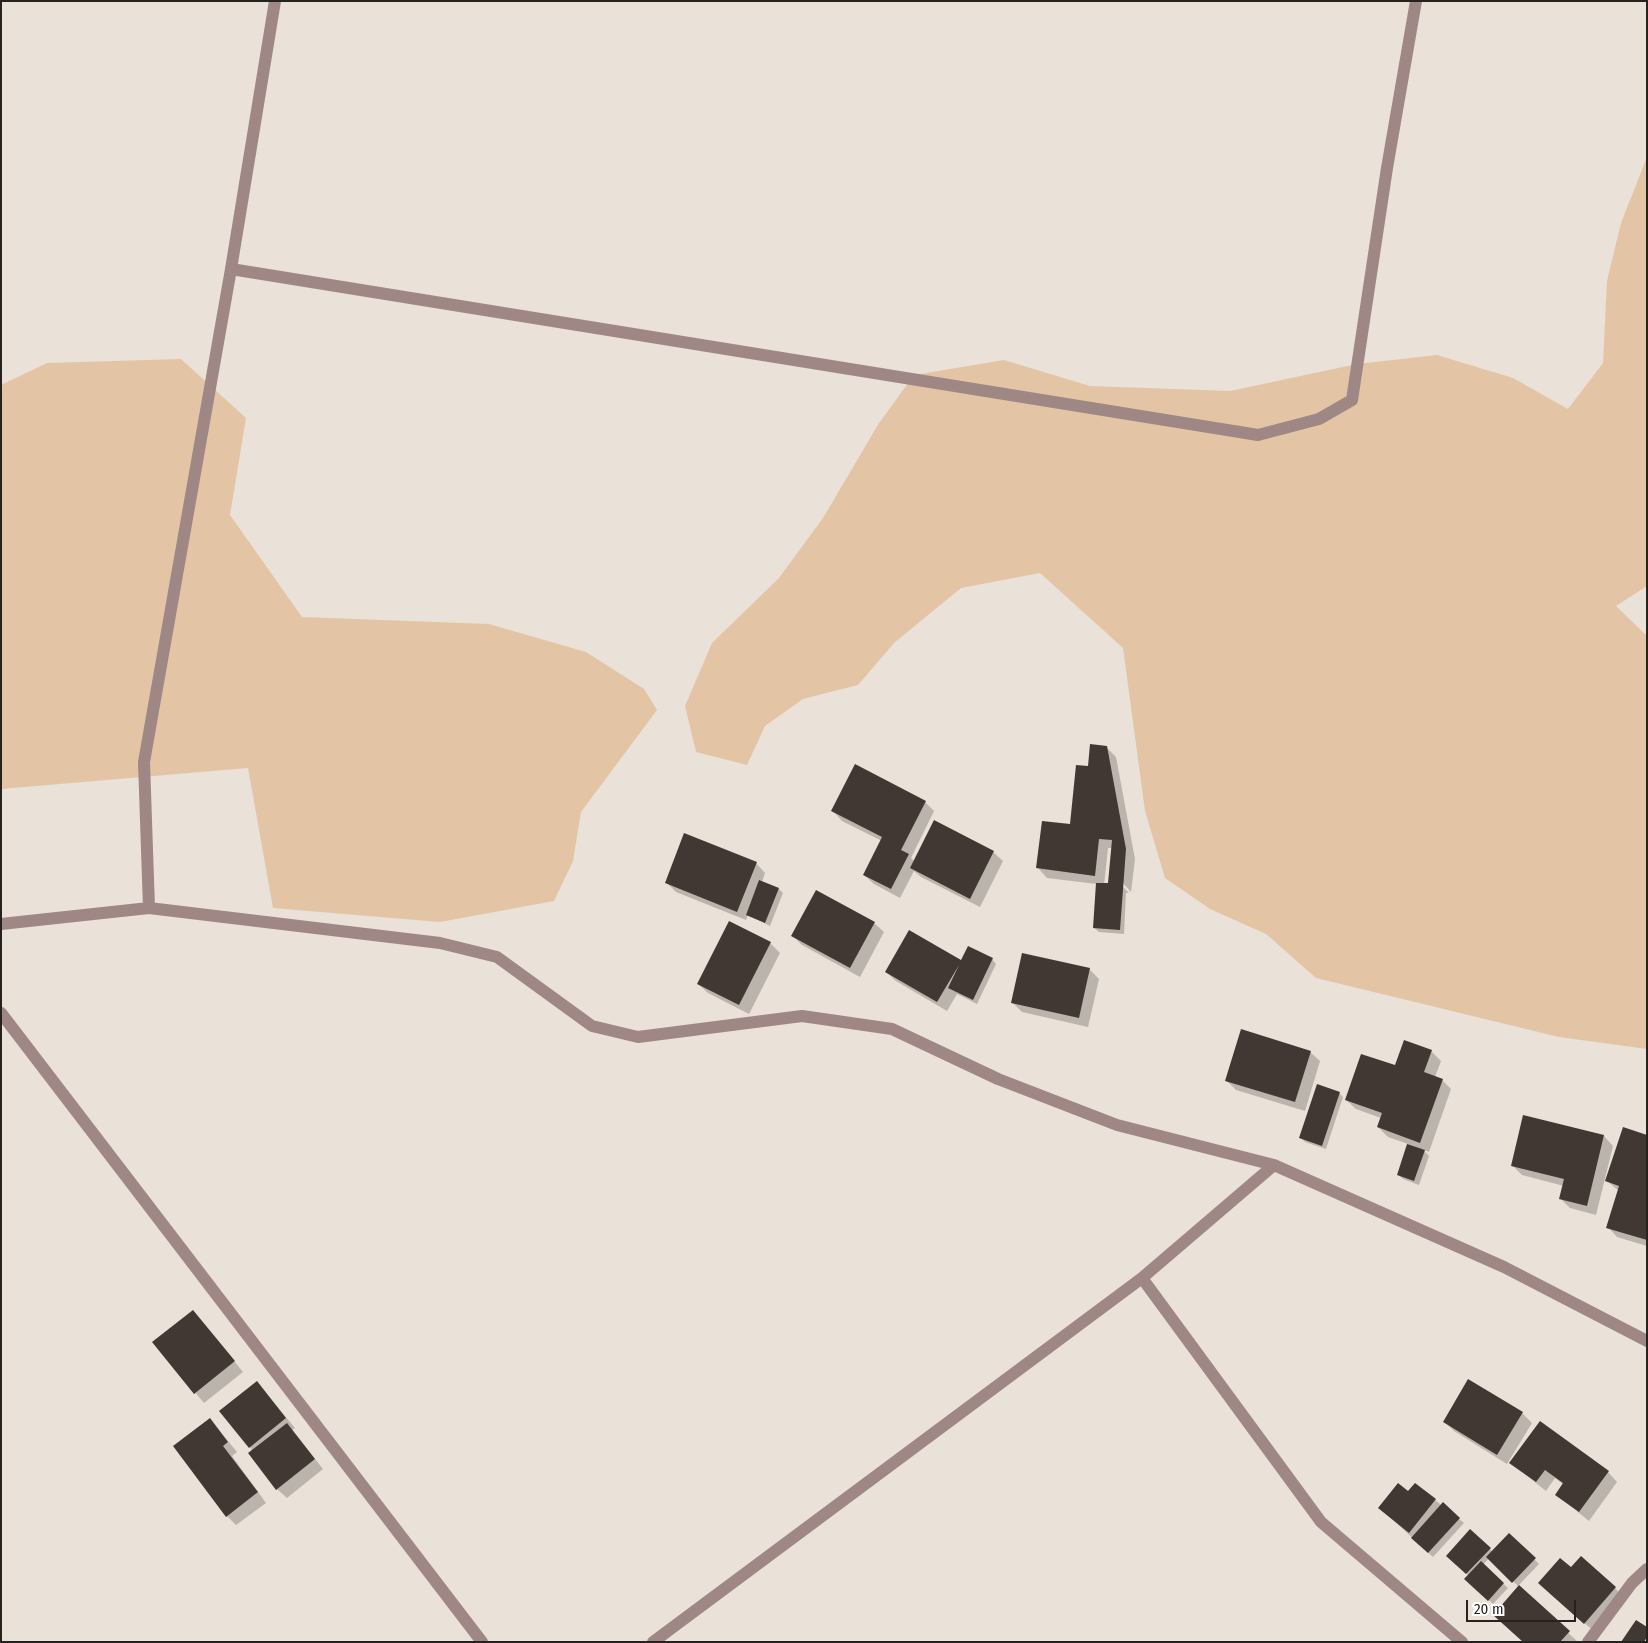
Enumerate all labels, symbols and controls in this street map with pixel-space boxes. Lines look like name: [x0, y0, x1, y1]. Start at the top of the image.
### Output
scale bar: [1468, 1590, 1578, 1622]
text: 20 m: [1474, 1600, 1504, 1618]

